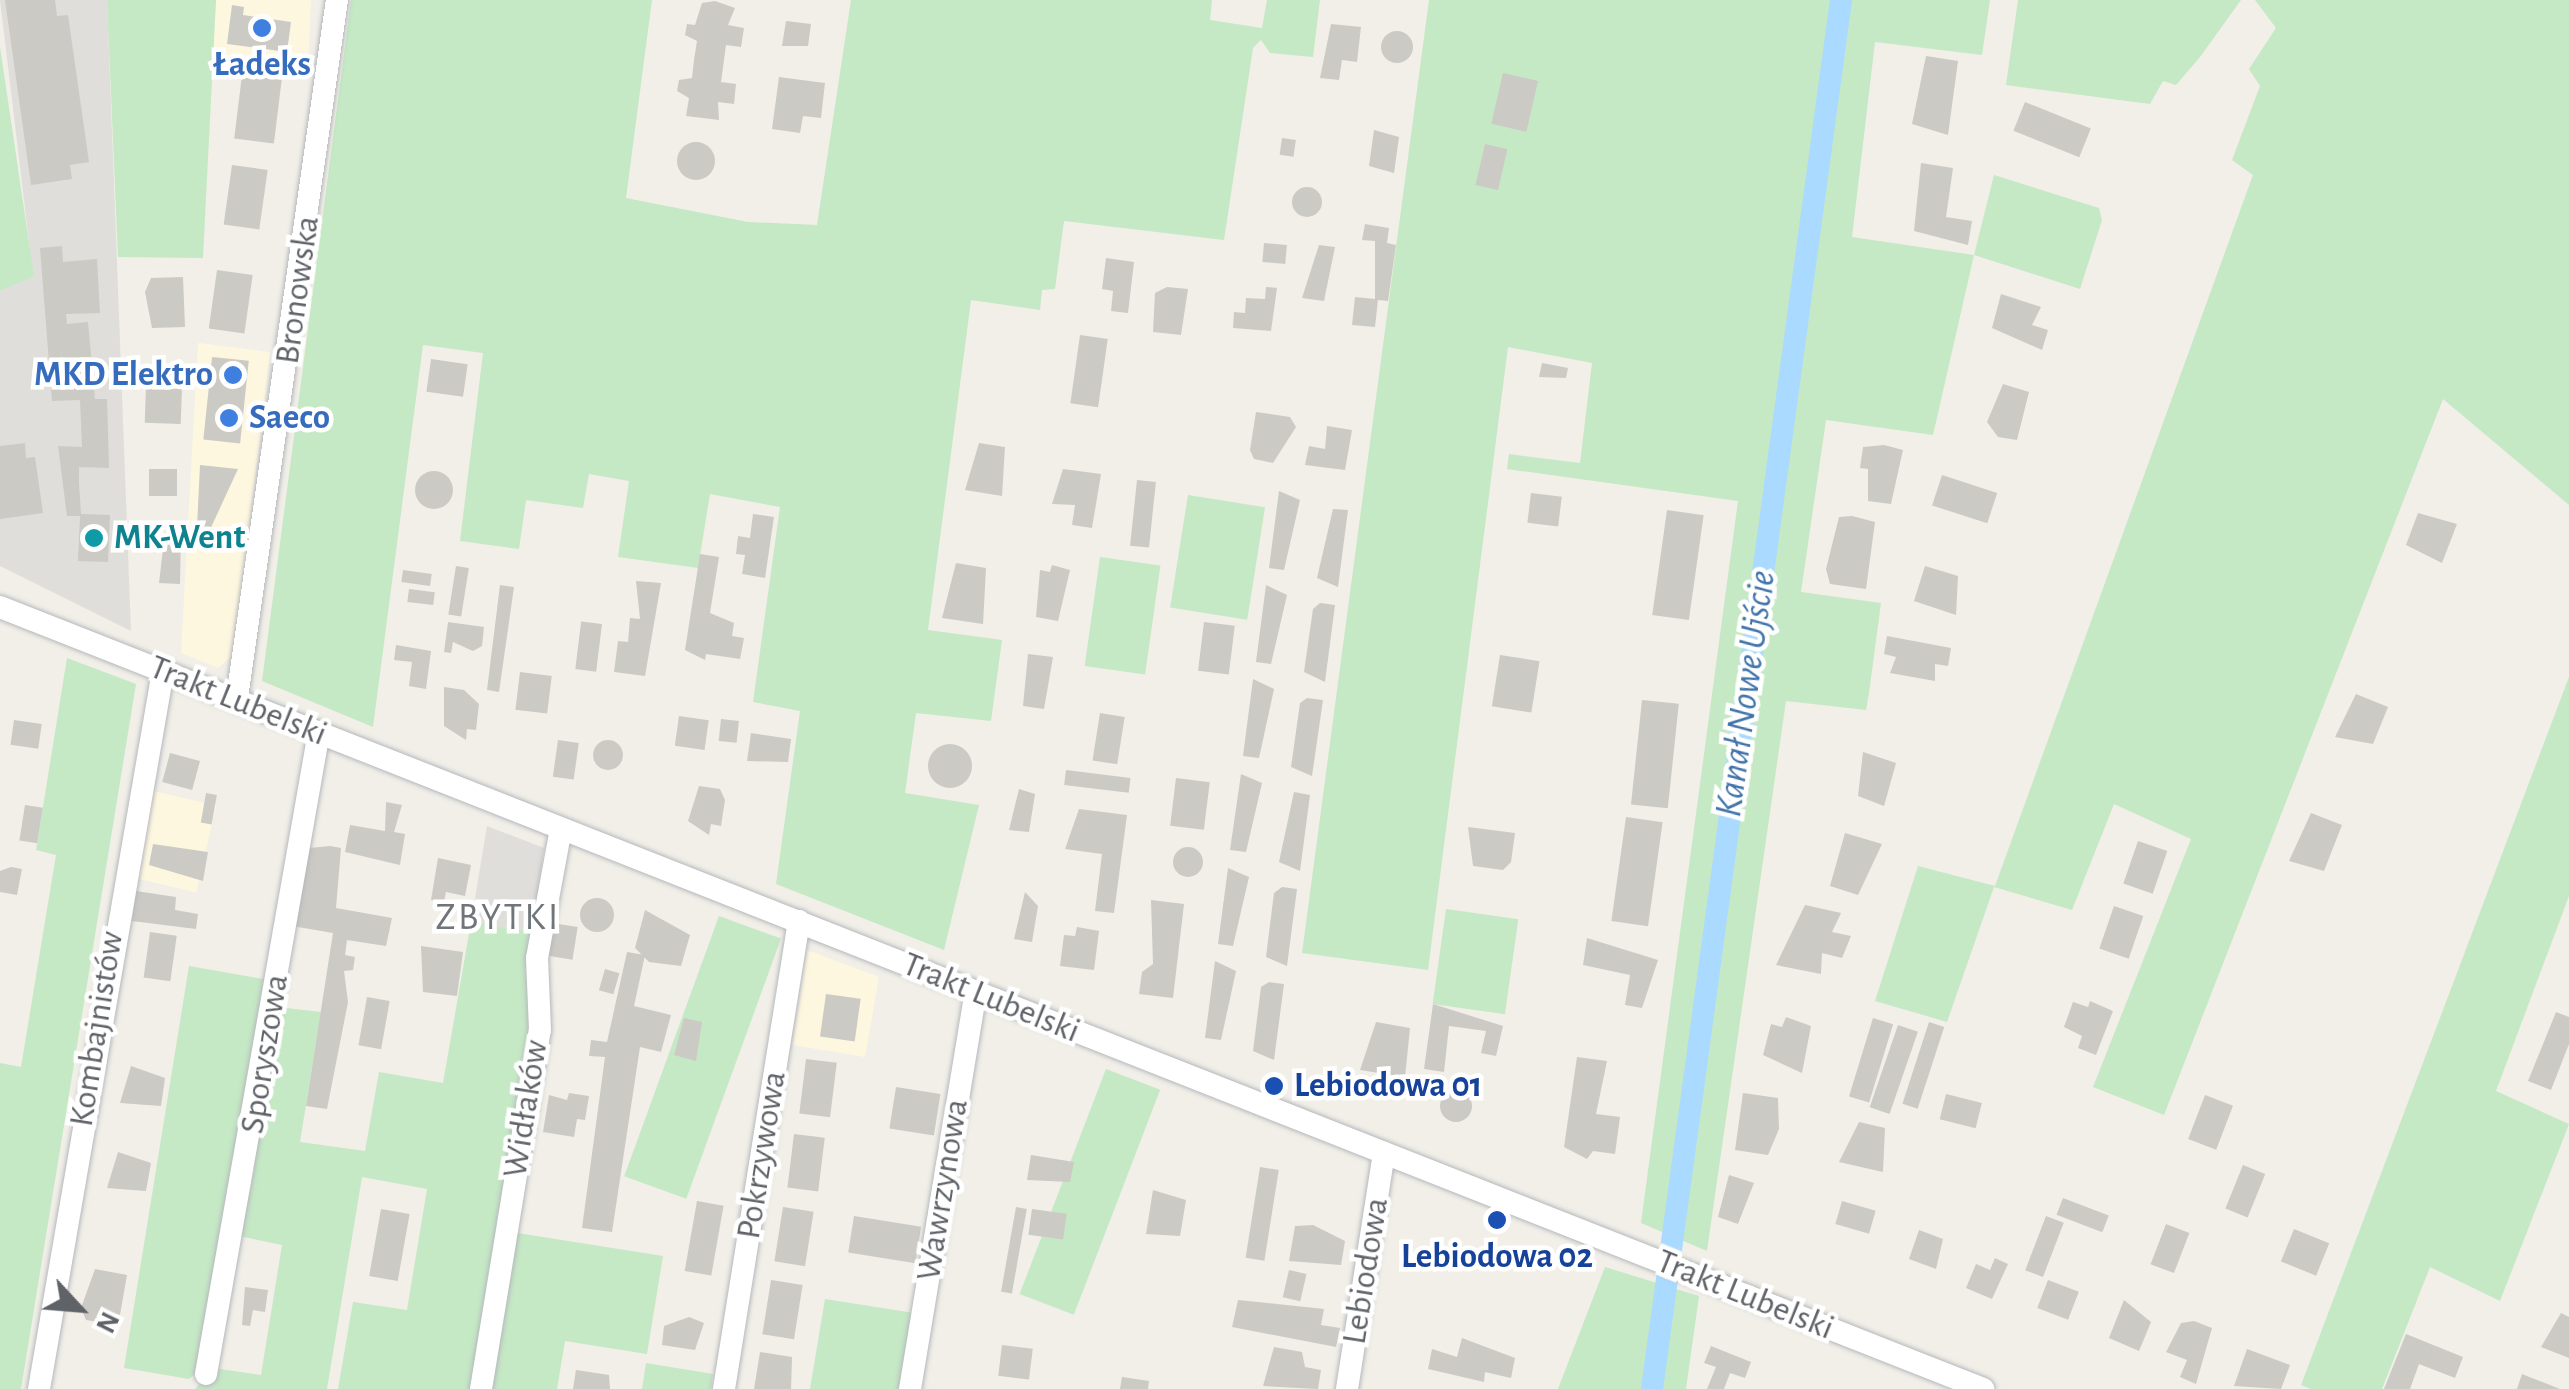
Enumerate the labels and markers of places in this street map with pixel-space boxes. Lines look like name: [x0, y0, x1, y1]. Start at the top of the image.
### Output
marker: Ładeks: [251, 17, 273, 39]
place label: Ładeks: [213, 44, 311, 86]
place label: MKD Elektro: [34, 354, 213, 396]
marker: MKD Elektro: [222, 364, 244, 386]
place label: Saeco: [249, 397, 330, 439]
marker: Saeco: [218, 407, 240, 429]
place label: MK-Went: [114, 517, 245, 559]
marker: MK-Went: [83, 527, 105, 549]
place label: Lebiodowa 01: [1294, 1065, 1482, 1107]
marker: Lebiodowa 01: [1263, 1075, 1285, 1097]
marker: Lebiodowa 02: [1486, 1209, 1508, 1231]
place label: Lebiodowa 02: [1401, 1236, 1593, 1278]

